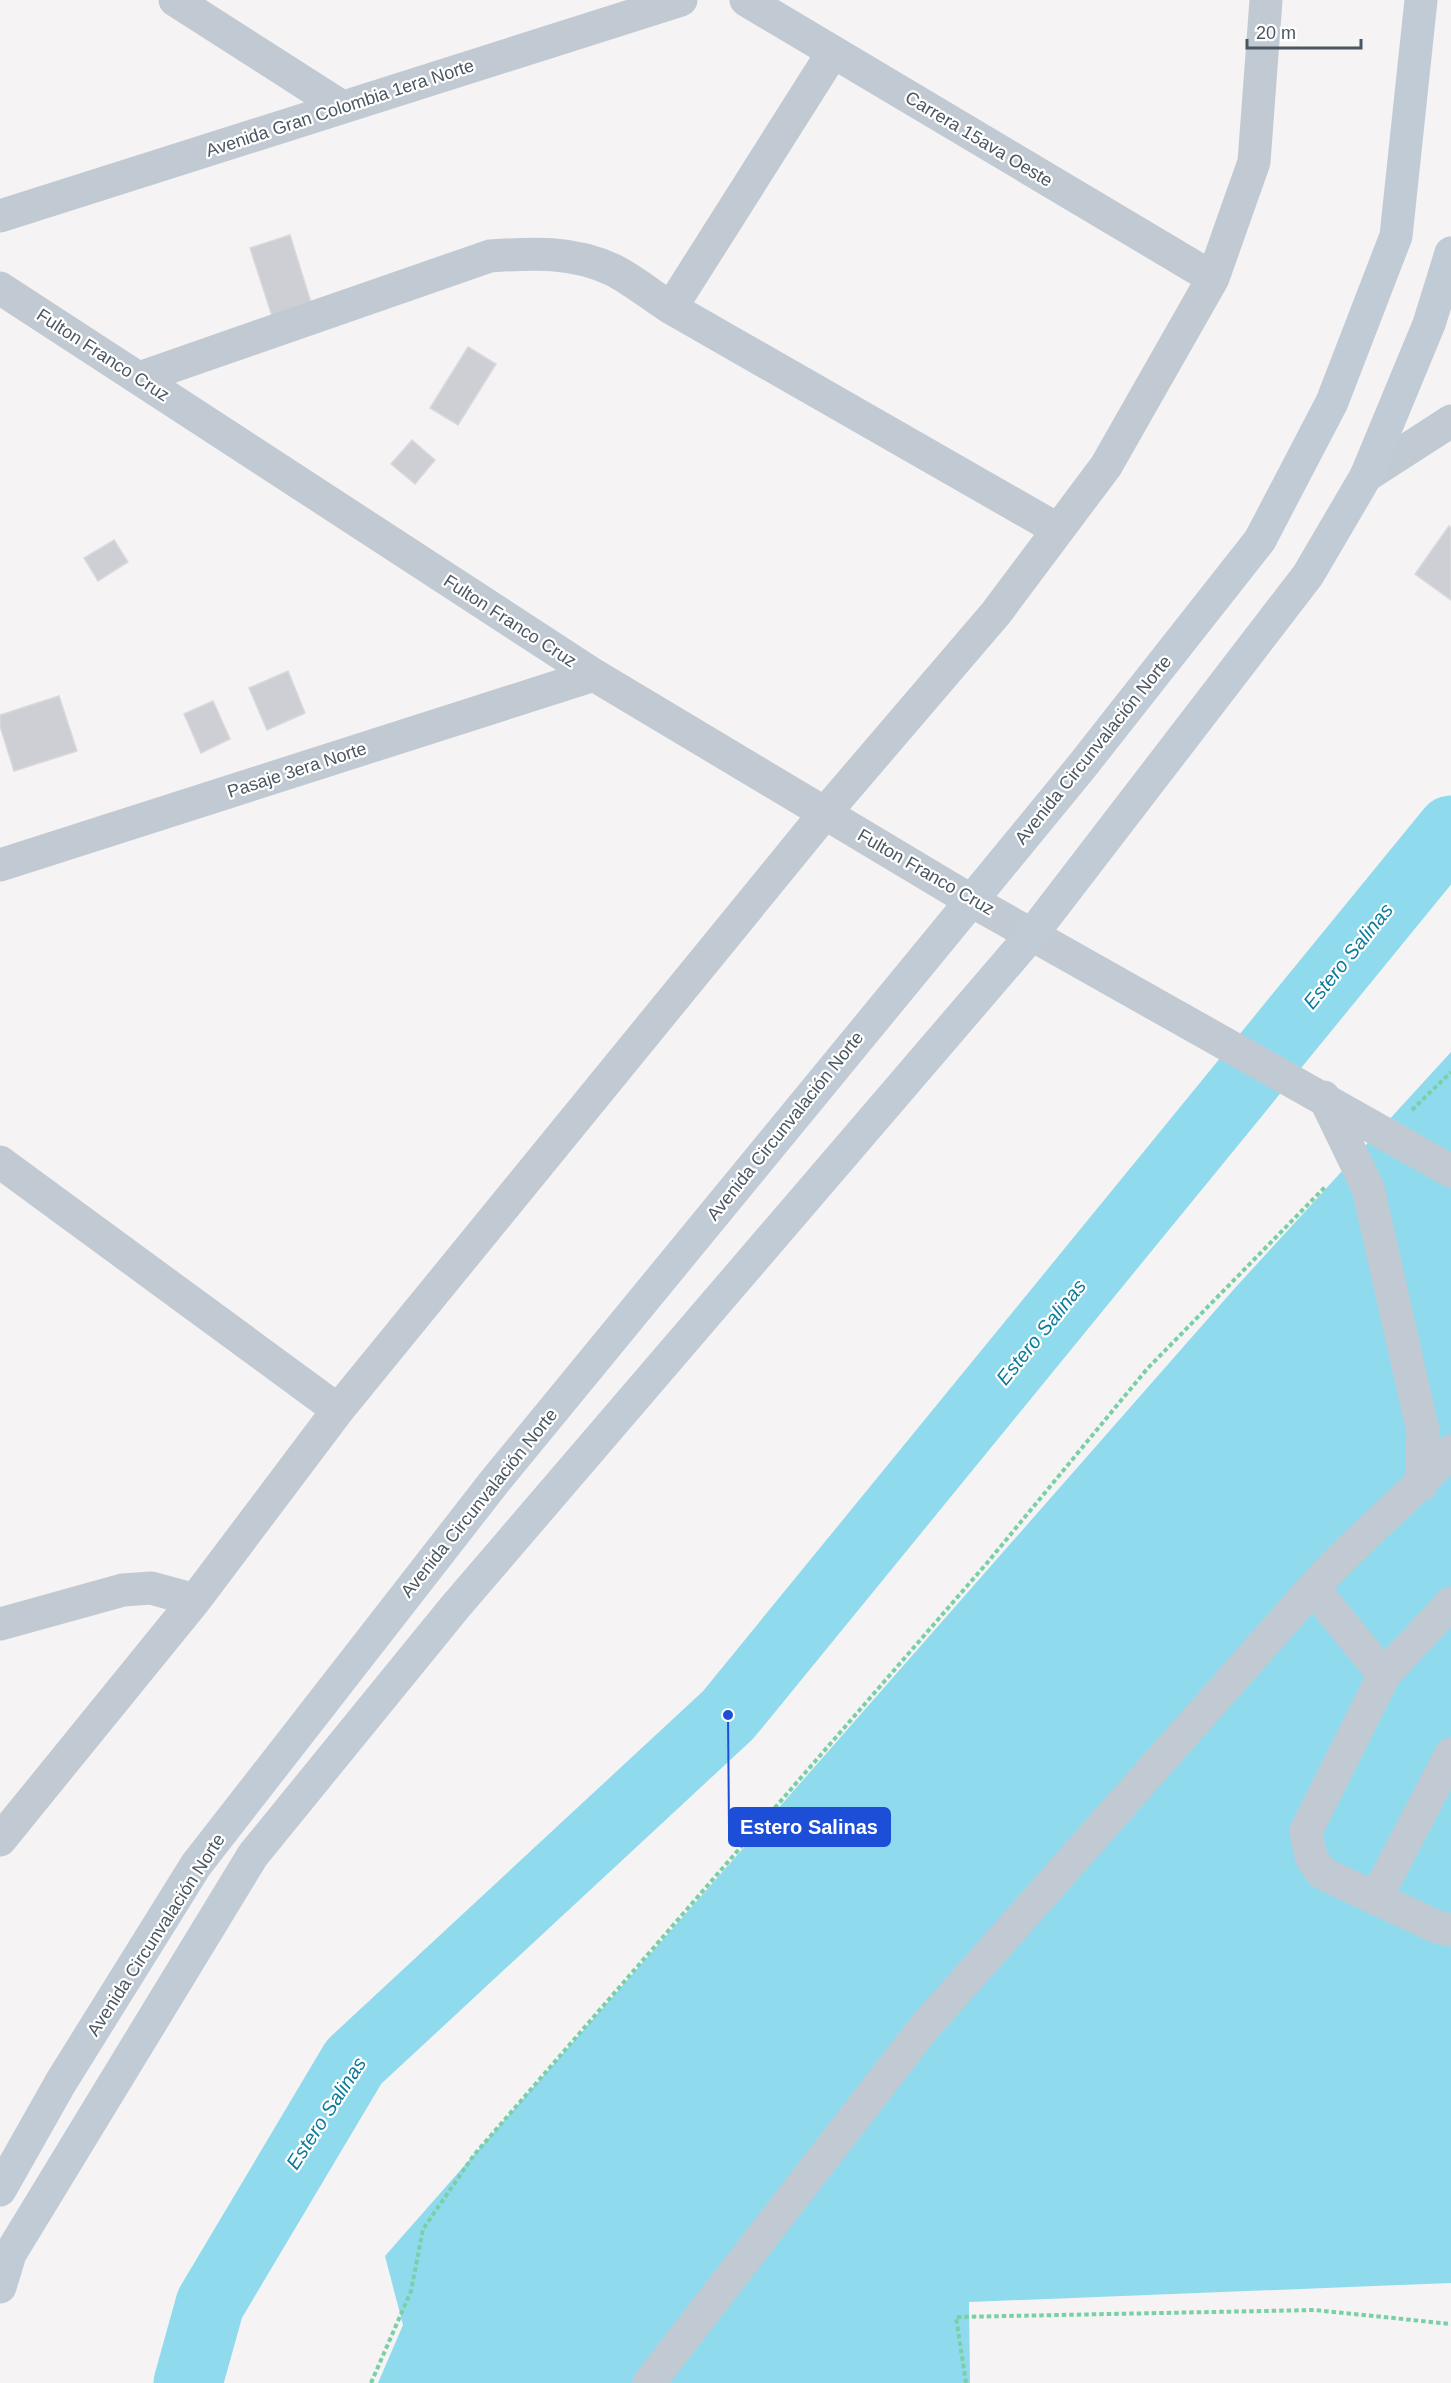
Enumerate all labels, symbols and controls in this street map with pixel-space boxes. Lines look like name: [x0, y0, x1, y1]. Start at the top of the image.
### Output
scale bar: [1247, 12, 1361, 50]
text: 20 m: [1256, 23, 1296, 43]
street label: Avenida Gran Colombia 1era Norte: [203, 55, 477, 161]
street label: Carrera 15ava Oeste: [902, 87, 1056, 191]
street label: Fulton Franco Cruz: [33, 305, 173, 405]
street label: Fulton Franco Cruz: [440, 571, 580, 671]
street label: Avenida Circunvalación Norte: [1011, 652, 1175, 848]
street label: Pasaje 3era Norte: [225, 738, 369, 802]
street label: Fulton Franco Cruz: [854, 825, 998, 919]
water label: Estero Salinas: [1299, 899, 1397, 1013]
street label: Avenida Circunvalación Norte: [703, 1028, 867, 1224]
water label: Estero Salinas: [992, 1275, 1090, 1389]
street label: Avenida Circunvalación Norte: [397, 1405, 561, 1601]
callout: Estero Salinas: [729, 1808, 890, 1846]
text: Estero Salinas: [740, 1816, 878, 1838]
street label: Avenida Circunvalación Norte: [83, 1830, 229, 2040]
water label: Estero Salinas: [282, 2053, 370, 2173]

